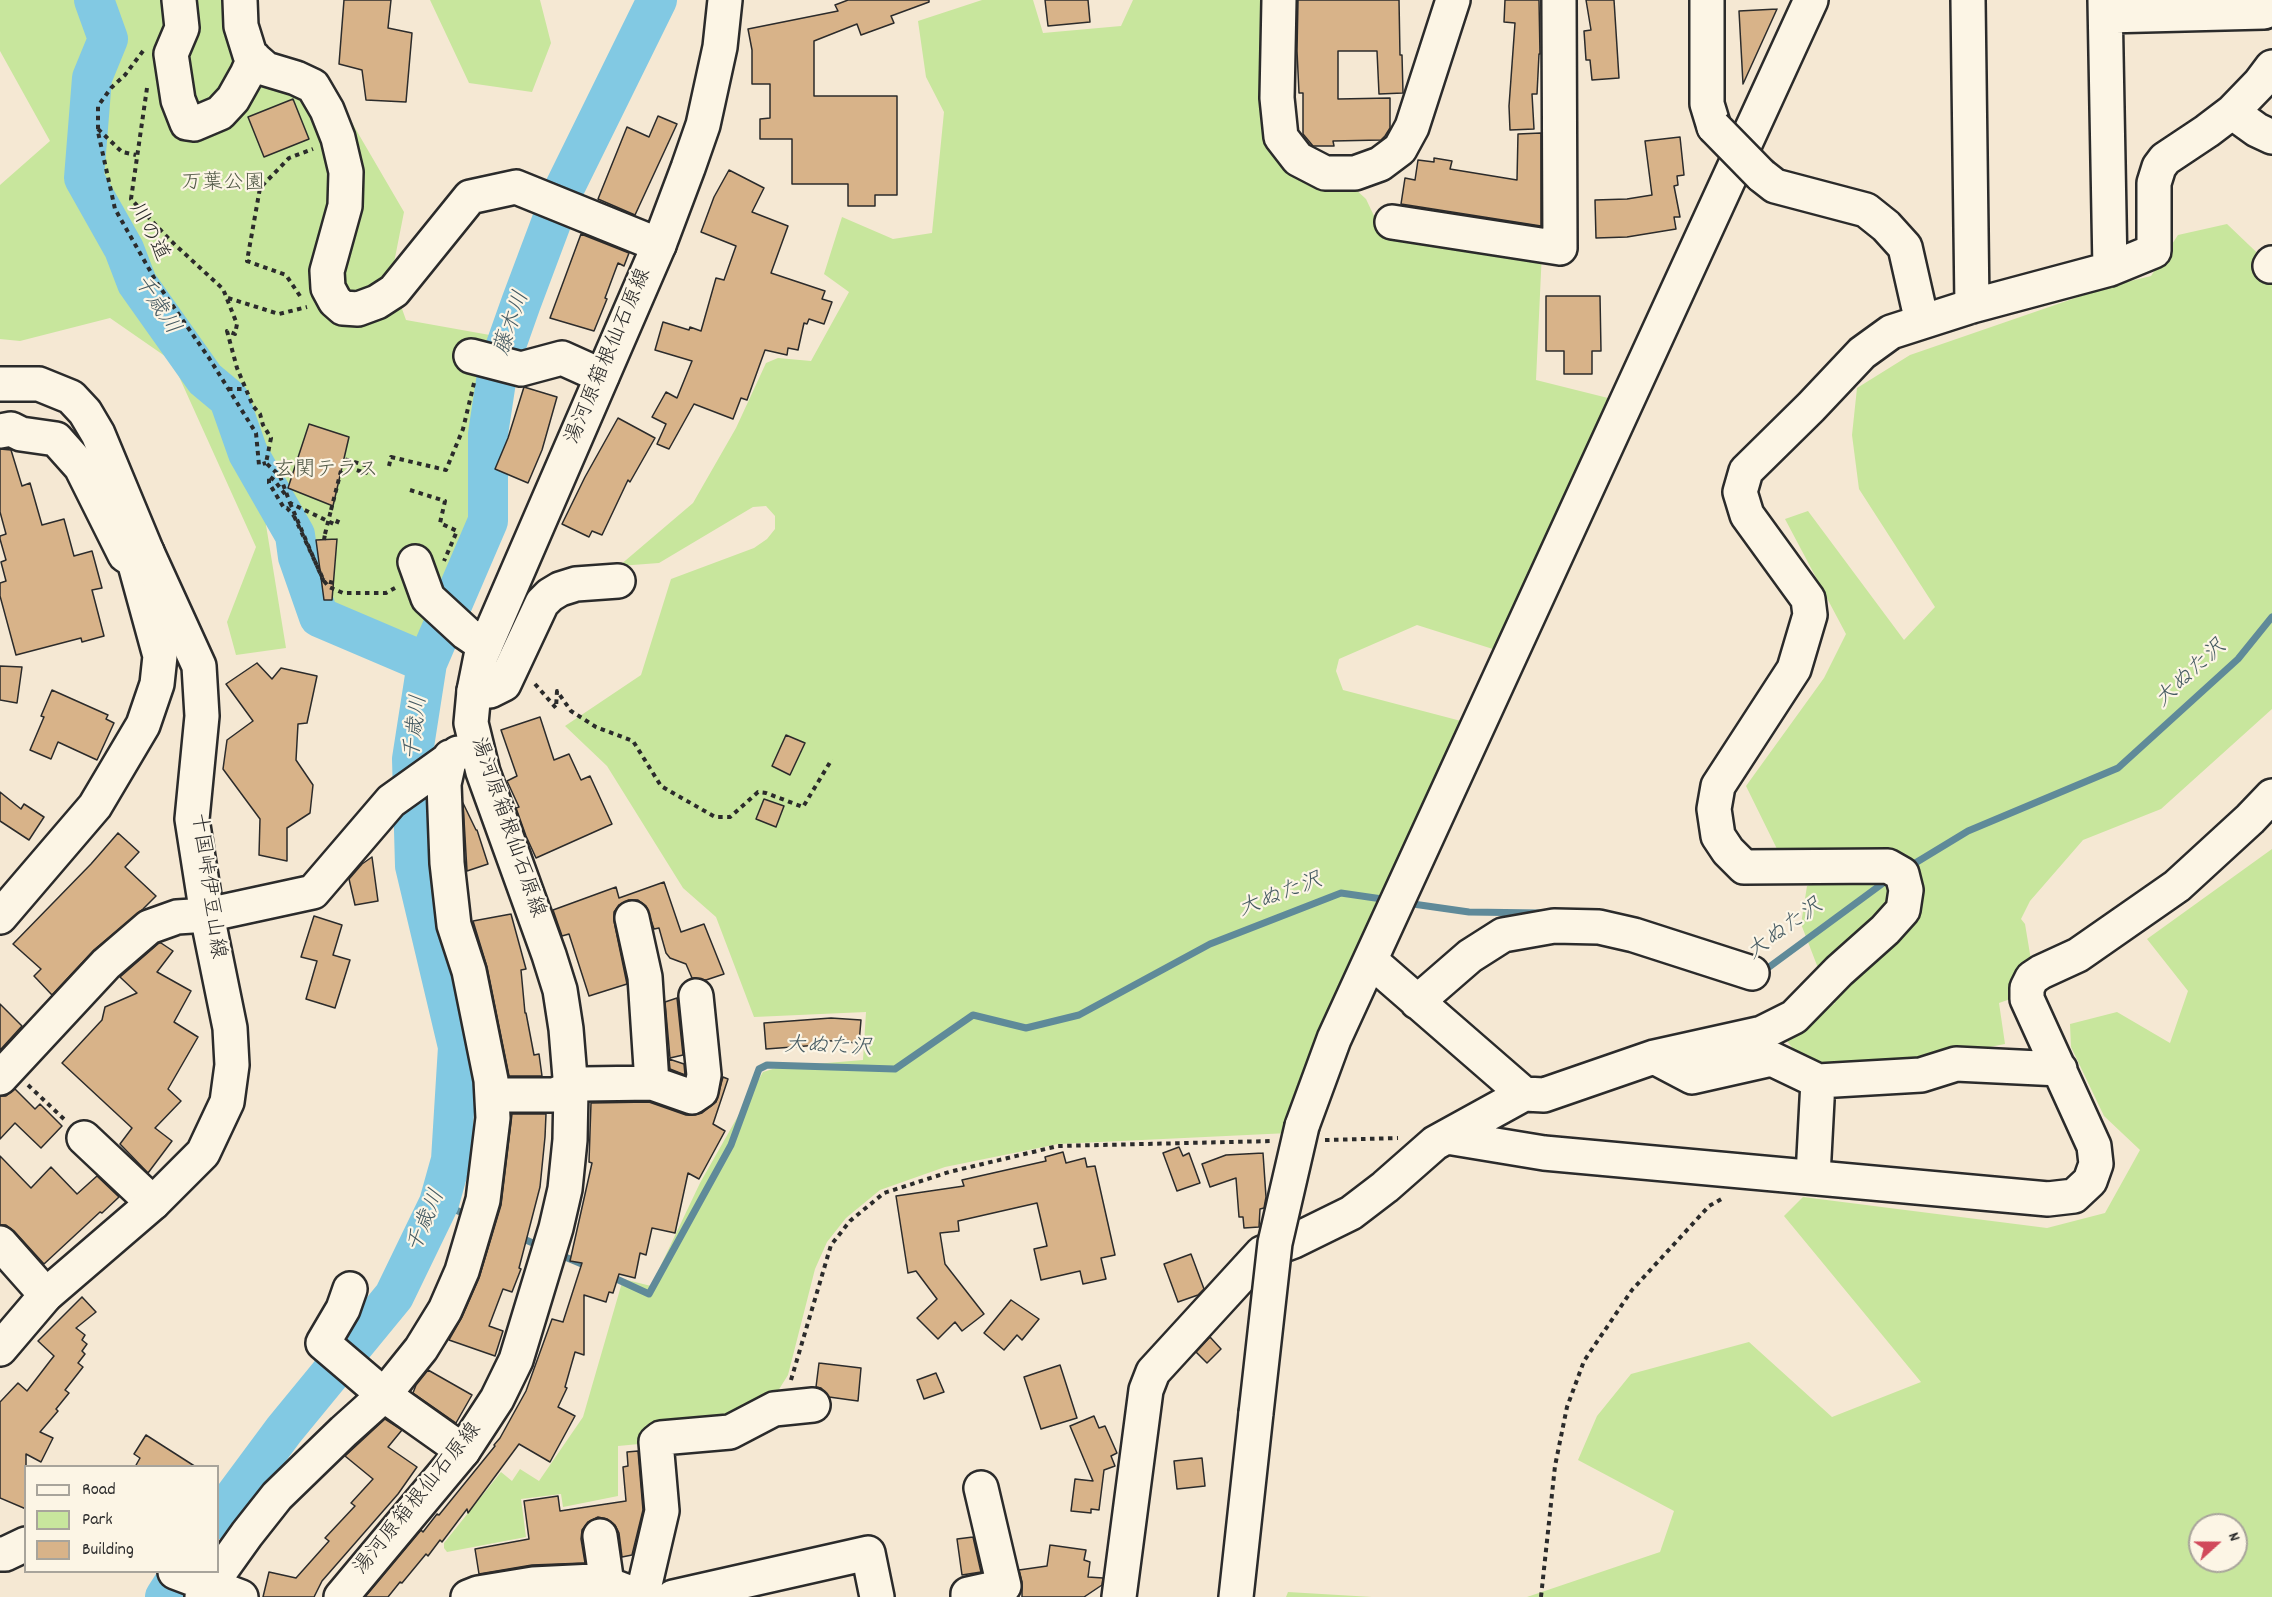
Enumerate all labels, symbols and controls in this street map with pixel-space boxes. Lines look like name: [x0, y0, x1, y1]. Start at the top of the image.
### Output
park label: 万葉公園: [181, 172, 265, 198]
street label: 川の道: [121, 199, 173, 267]
street label: 湯河原箱根仙石原線: [561, 265, 659, 449]
water label: 千歳川: [126, 271, 184, 341]
water label: 藤木川: [491, 289, 537, 359]
park label: 玄関テラス: [274, 459, 378, 485]
water label: 大ぬた沢: [2151, 635, 2233, 715]
water label: 千歳川: [401, 694, 435, 762]
street label: 湯河原箱根仙石原線: [463, 735, 549, 921]
street label: 十国峠伊豆山線: [183, 811, 229, 961]
water label: 大ぬた沢: [1235, 869, 1327, 925]
water label: 大ぬた沢: [1743, 894, 1829, 968]
water label: 大ぬた沢: [784, 1034, 872, 1064]
water label: 千歳川: [403, 1186, 453, 1258]
street label: 湯河原箱根仙石原線: [350, 1419, 488, 1581]
legend: [24, 1465, 219, 1573]
text: Road: [82, 1478, 116, 1503]
text: Park: [82, 1508, 113, 1533]
north arrow: [2188, 1513, 2248, 1573]
text: N: [2221, 1529, 2246, 1545]
text: Building: [82, 1538, 134, 1563]

